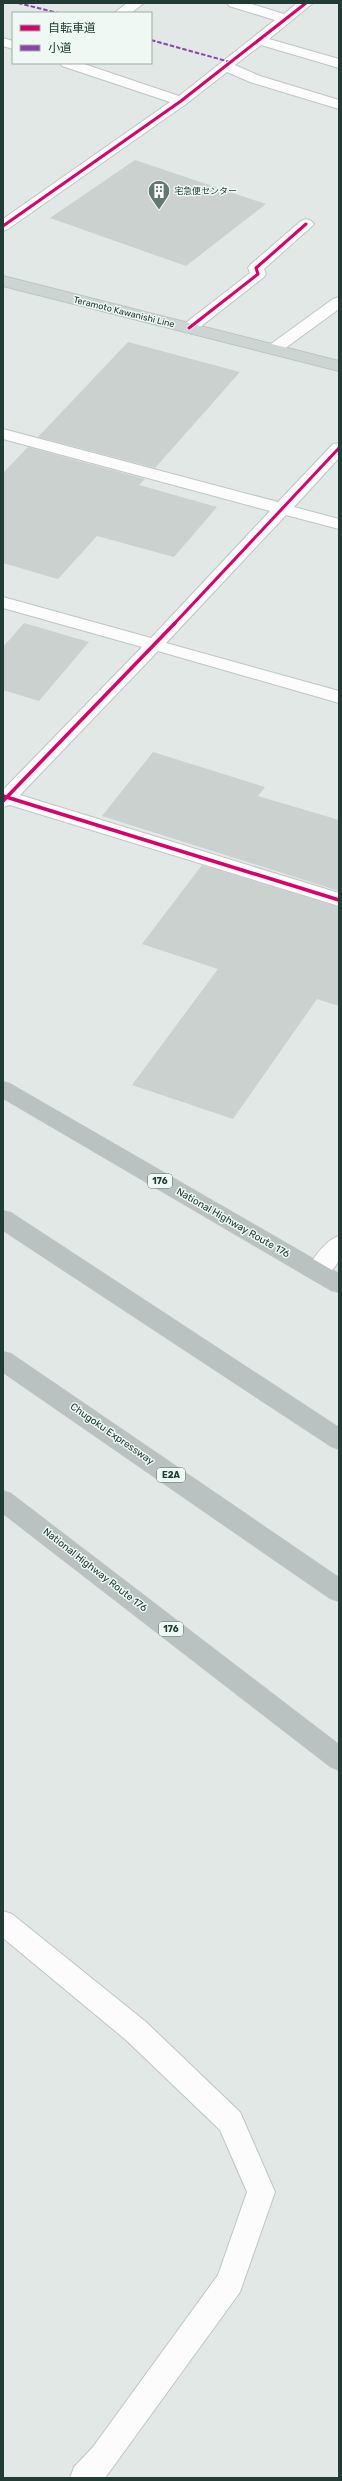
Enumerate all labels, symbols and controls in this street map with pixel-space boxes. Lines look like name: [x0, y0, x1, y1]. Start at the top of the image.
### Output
legend: [12, 12, 152, 64]
text: 自転車道: [48, 21, 96, 35]
text: 小道: [48, 41, 72, 55]
building icon: 宅急便センター: [146, 178, 172, 211]
place label: 宅急便センター: [174, 186, 237, 196]
street label: Teramoto Kawanishi Line: [72, 295, 176, 329]
road number: 176: [148, 1174, 172, 1188]
street label: National Highway Route 176: [174, 1186, 292, 1260]
street label: Chugoku Expressway: [68, 1401, 157, 1468]
road number: E2A: [157, 1468, 185, 1482]
street label: National Highway Route 176: [41, 1526, 149, 1614]
road number: 176: [159, 1622, 183, 1636]

